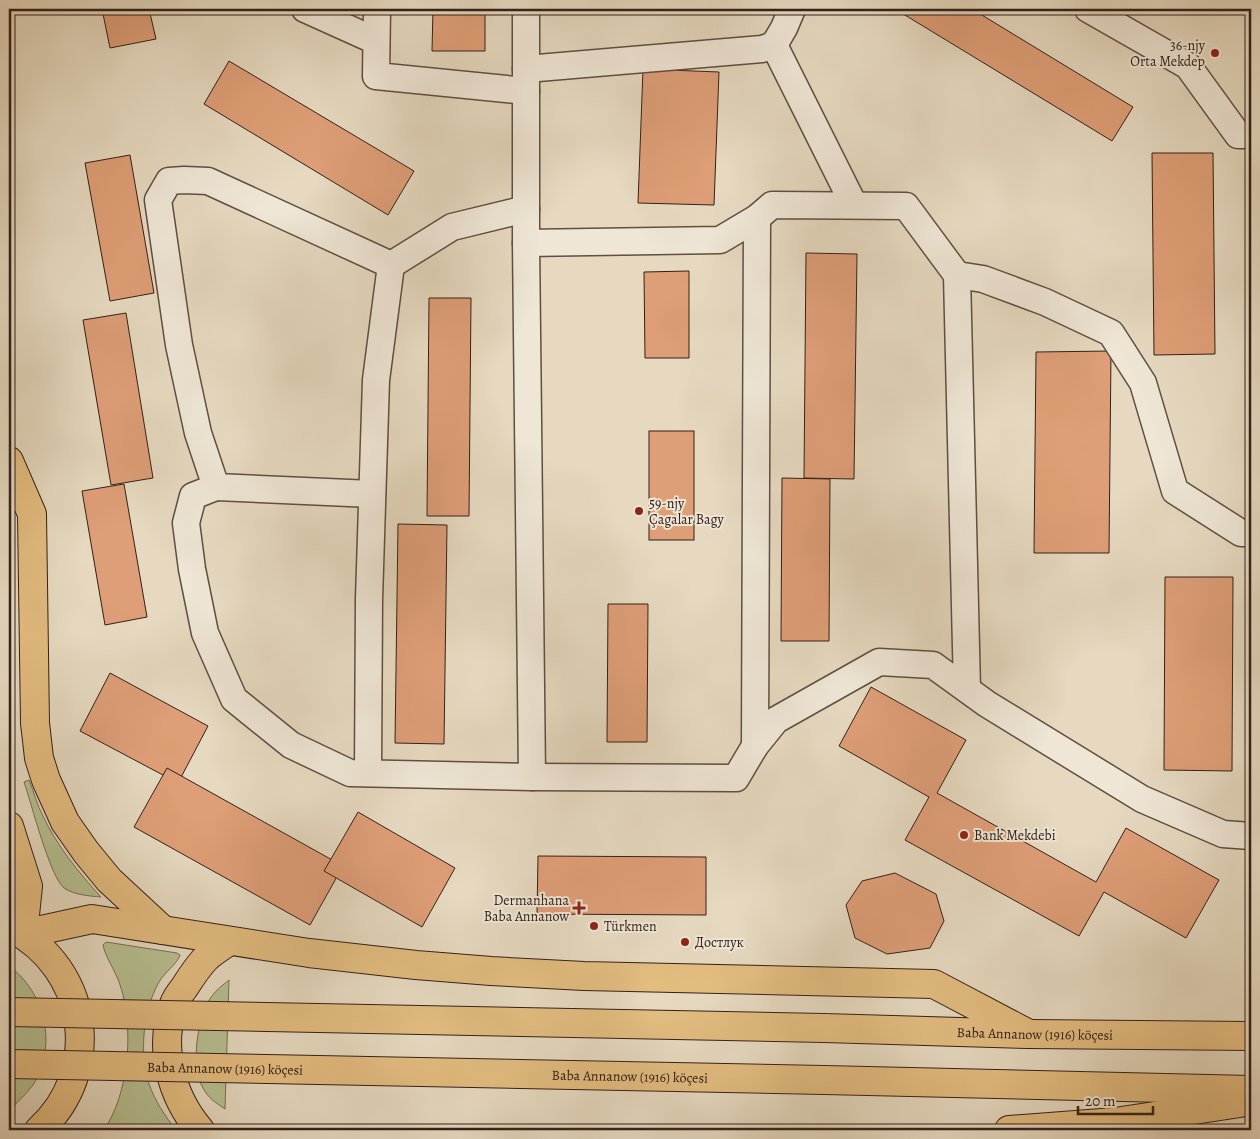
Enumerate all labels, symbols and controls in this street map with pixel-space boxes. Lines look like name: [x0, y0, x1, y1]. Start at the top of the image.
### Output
place label: 36-njy Orta Mekdep: [1130, 36, 1206, 71]
marker: 36-njy Orta Mekdep: [1209, 47, 1221, 59]
place label: 59-njy Çagalar Bagy: [649, 494, 725, 529]
marker: 59-njy Çagalar Bagy: [633, 505, 645, 517]
place label: Bank Mekdebi: [974, 826, 1056, 845]
marker: Bank Mekdebi: [958, 829, 970, 841]
place label: Dermanhana Baba Annanow: [484, 891, 569, 926]
marker: Dermanhana Baba Annanow: [573, 902, 585, 914]
place label: Türkmen: [604, 917, 657, 936]
marker: Türkmen: [588, 920, 600, 932]
place label: Достлук: [695, 933, 744, 952]
marker: Достлук: [679, 936, 691, 948]
street label: Baba Annanow (1916) köçesi: [956, 1023, 1113, 1045]
street label: Baba Annanow (1916) köçesi: [147, 1058, 303, 1080]
street label: Baba Annanow (1916) köçesi: [551, 1066, 708, 1088]
scale bar: [1078, 1084, 1152, 1116]
text: 20 m: [1085, 1091, 1116, 1111]

